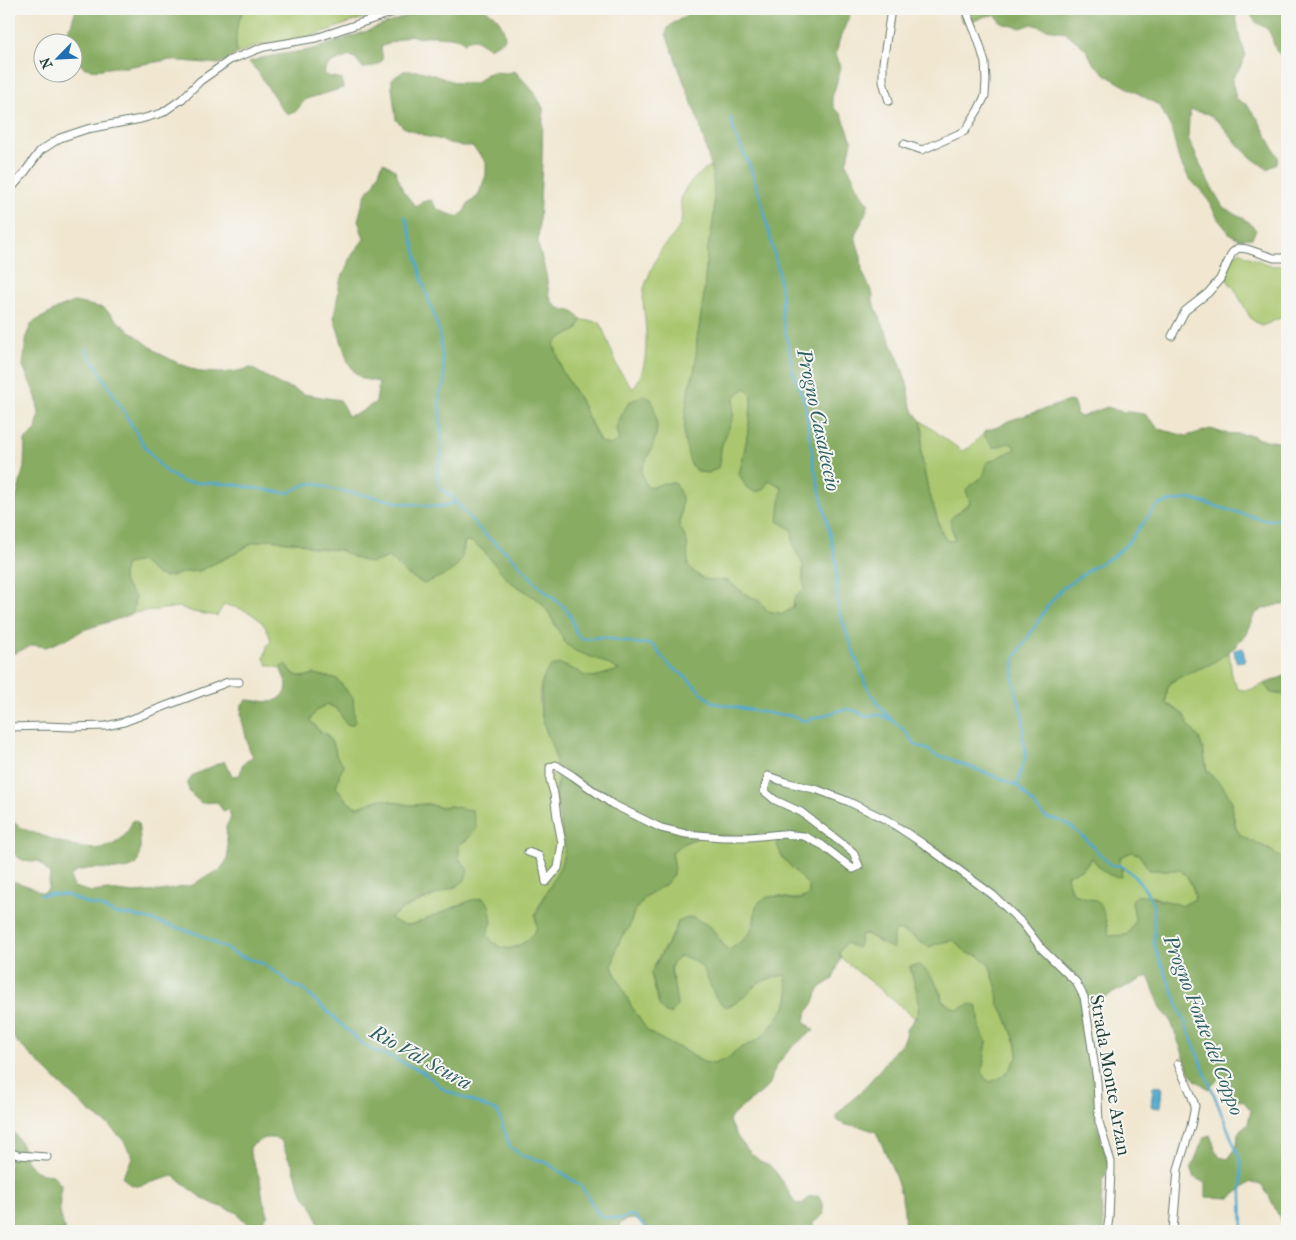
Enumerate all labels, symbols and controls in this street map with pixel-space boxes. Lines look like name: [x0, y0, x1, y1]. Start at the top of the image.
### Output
north arrow: [32, 32, 82, 82]
text: N: [37, 54, 57, 71]
water label: Progno Casaleccio: [792, 346, 845, 493]
water label: Progno Fonte del Coppo: [1158, 931, 1249, 1119]
street label: Strada Monte Arzan: [1085, 993, 1135, 1157]
water label: Rio Val Scura: [364, 1019, 475, 1095]

